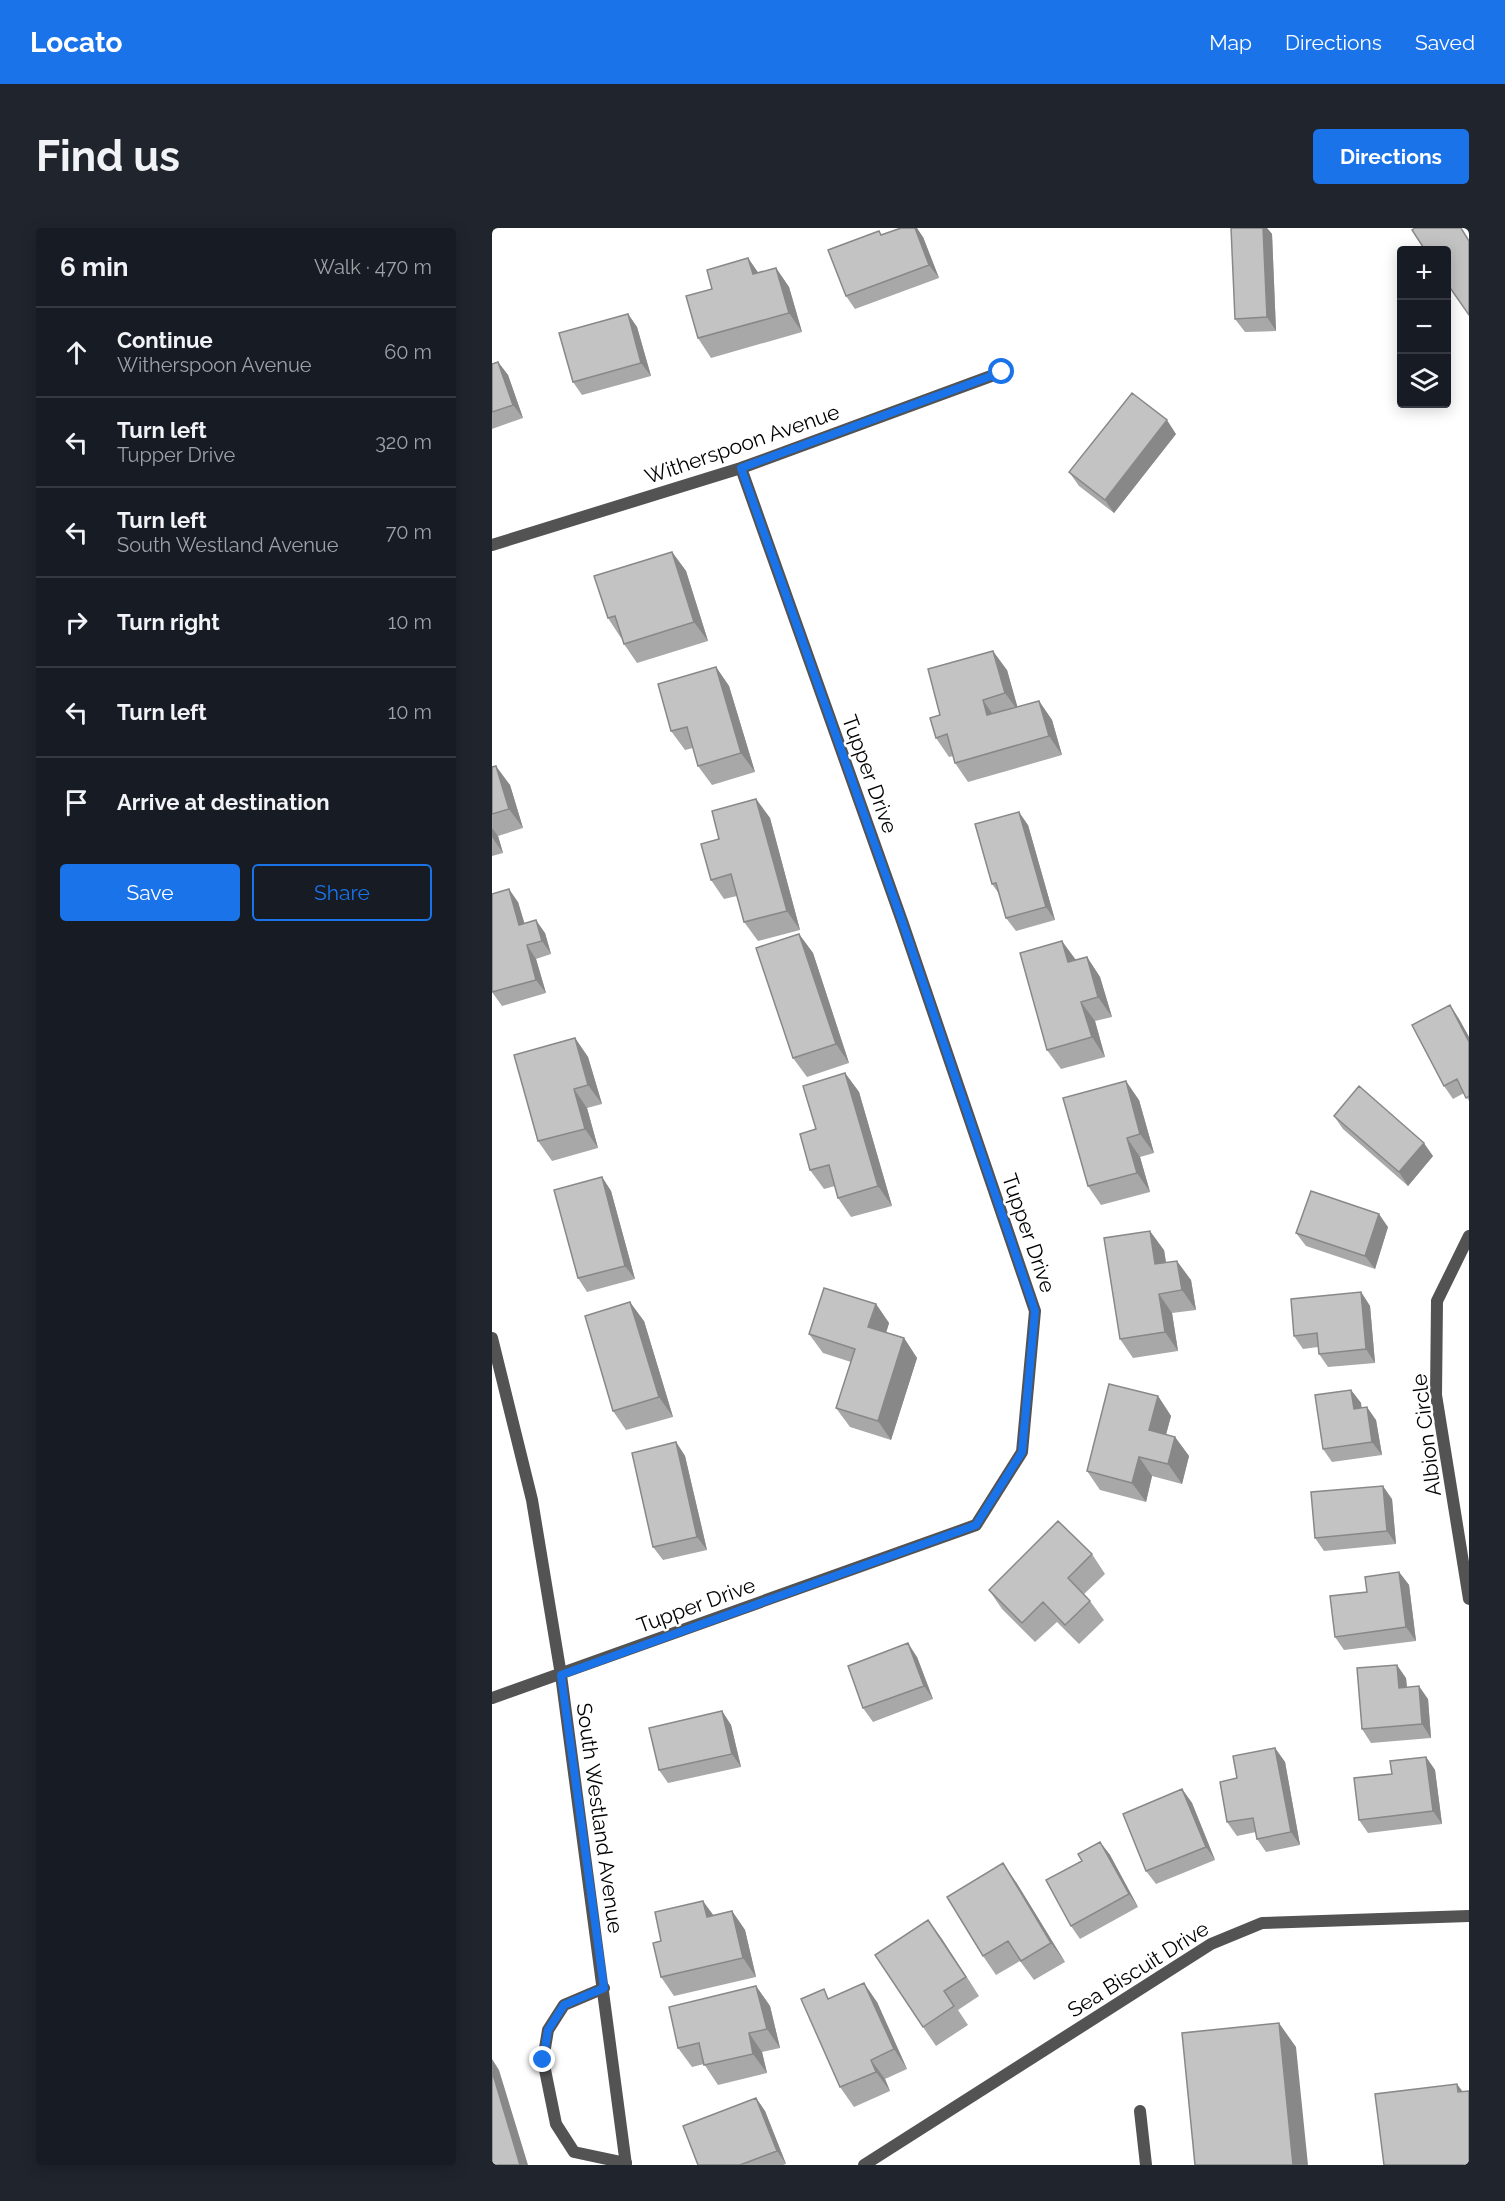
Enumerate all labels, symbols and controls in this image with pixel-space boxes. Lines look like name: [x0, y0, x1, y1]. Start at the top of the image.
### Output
text: Locato: [30, 26, 122, 59]
text: Map: [1209, 30, 1252, 55]
text: Directions: [1285, 30, 1382, 55]
text: Saved: [1415, 30, 1475, 55]
button: Directions: [1313, 129, 1469, 184]
text: Find us: [36, 132, 180, 181]
map controls: [1397, 246, 1451, 408]
button: +: [1397, 246, 1451, 300]
text: 6 min: [60, 252, 129, 282]
text: Walk · 470 m: [314, 255, 432, 279]
button: −: [1397, 300, 1451, 354]
text: Continue: [117, 327, 213, 353]
icon: ahead: [60, 336, 93, 369]
text: 60 m: [384, 340, 432, 364]
text: Witherspoon Avenue: [117, 353, 312, 377]
button: layers: [1397, 354, 1451, 408]
route start: [988, 358, 1014, 384]
street label: Witherspoon Avenue: [641, 399, 843, 489]
text: Turn left: [117, 417, 207, 443]
icon: left: [60, 426, 93, 459]
text: 320 m: [375, 430, 432, 454]
text: Tupper Drive: [117, 443, 235, 467]
text: Turn left: [117, 507, 207, 533]
icon: left: [60, 516, 93, 549]
text: 70 m: [386, 520, 432, 544]
text: South Westland Avenue: [117, 533, 338, 557]
icon: right: [60, 606, 93, 639]
text: Turn right: [117, 609, 220, 635]
text: 10 m: [388, 610, 432, 634]
icon: left: [60, 696, 93, 729]
text: Turn left: [117, 699, 207, 725]
text: 10 m: [388, 700, 432, 724]
street label: Tupper Drive: [837, 711, 903, 837]
icon: arrive: [60, 786, 93, 819]
text: Arrive at destination: [117, 789, 330, 815]
button: Save: [60, 864, 240, 921]
button: Share: [252, 864, 432, 921]
street label: Tupper Drive: [997, 1170, 1061, 1296]
street label: Albion Circle: [1406, 1372, 1446, 1498]
street label: Tupper Drive: [633, 1572, 759, 1638]
street label: South Westland Avenue: [571, 1701, 629, 1935]
street label: Sea Biscuit Drive: [1063, 1916, 1213, 2022]
route end: [529, 2046, 555, 2072]

